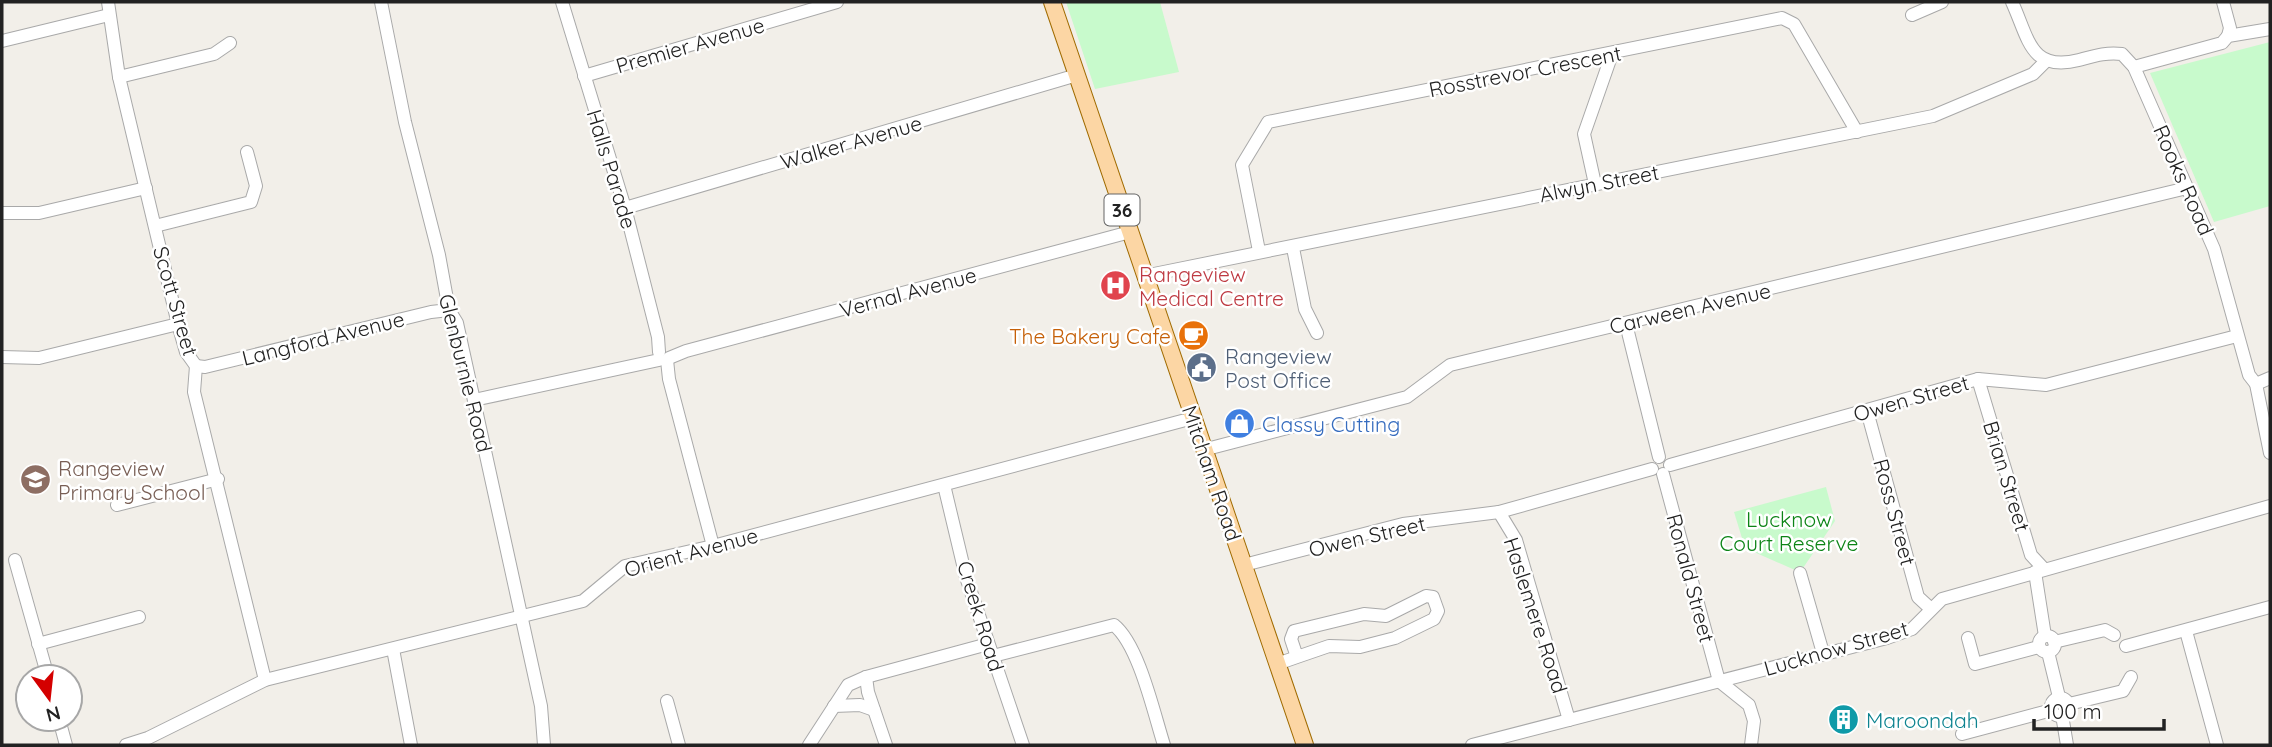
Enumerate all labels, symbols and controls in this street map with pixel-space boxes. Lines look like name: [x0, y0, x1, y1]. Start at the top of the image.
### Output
street label: Premier Avenue: [613, 11, 767, 79]
street label: Rosstrevor Crescent: [1427, 40, 1623, 102]
street label: Halls Parade: [582, 106, 642, 232]
street label: Walker Avenue: [777, 109, 925, 175]
street label: Rooks Road: [2148, 121, 2220, 239]
street label: Alwyn Street: [1537, 159, 1661, 207]
road number: 36: [1104, 194, 1140, 226]
street label: Scott Street: [148, 243, 204, 359]
street label: Vernal Avenue: [837, 261, 979, 323]
place label: Rangeview Medical Centre: [1139, 261, 1284, 311]
hospital icon: Rangeview Medical Centre: [1099, 269, 1133, 303]
street label: Carween Avenue: [1607, 277, 1773, 339]
street label: Glenburnie Road: [434, 291, 498, 455]
street label: Langford Avenue: [239, 305, 407, 371]
cafe icon: The Bakery Cafe: [1177, 319, 1211, 353]
place label: The Bakery Cafe: [1009, 323, 1171, 349]
place label: Rangeview Post Office: [1225, 343, 1332, 393]
public building icon: Rangeview Post Office: [1185, 351, 1219, 385]
street label: Owen Street: [1850, 369, 1972, 427]
street label: Mitcham Road: [1177, 402, 1247, 544]
shop icon: Classy Cutting: [1222, 407, 1256, 441]
place label: Classy Cutting: [1262, 411, 1400, 437]
street label: Brian Street: [1978, 418, 2036, 534]
place label: Rangeview Primary School: [58, 455, 206, 505]
street label: Ross Street: [1868, 456, 1922, 568]
school or university icon: Rangeview Primary School: [18, 463, 52, 497]
park label: Lucknow Court Reserve: [1720, 506, 1858, 556]
street label: Owen Street: [1306, 510, 1428, 562]
street label: Ronald Street: [1661, 511, 1721, 645]
street label: Orient Avenue: [621, 522, 761, 582]
street label: Haslemere Road: [1499, 534, 1573, 696]
street label: Creek Road: [952, 558, 1010, 674]
street label: Lucknow Street: [1761, 615, 1911, 681]
north arrow: [14, 663, 84, 733]
scale bar: [2034, 688, 2164, 732]
text: 100 m: [2044, 698, 2102, 724]
text: N: [44, 701, 63, 728]
building icon: Maroondah: [1826, 703, 1860, 737]
place label: Maroondah: [1866, 707, 1979, 733]

